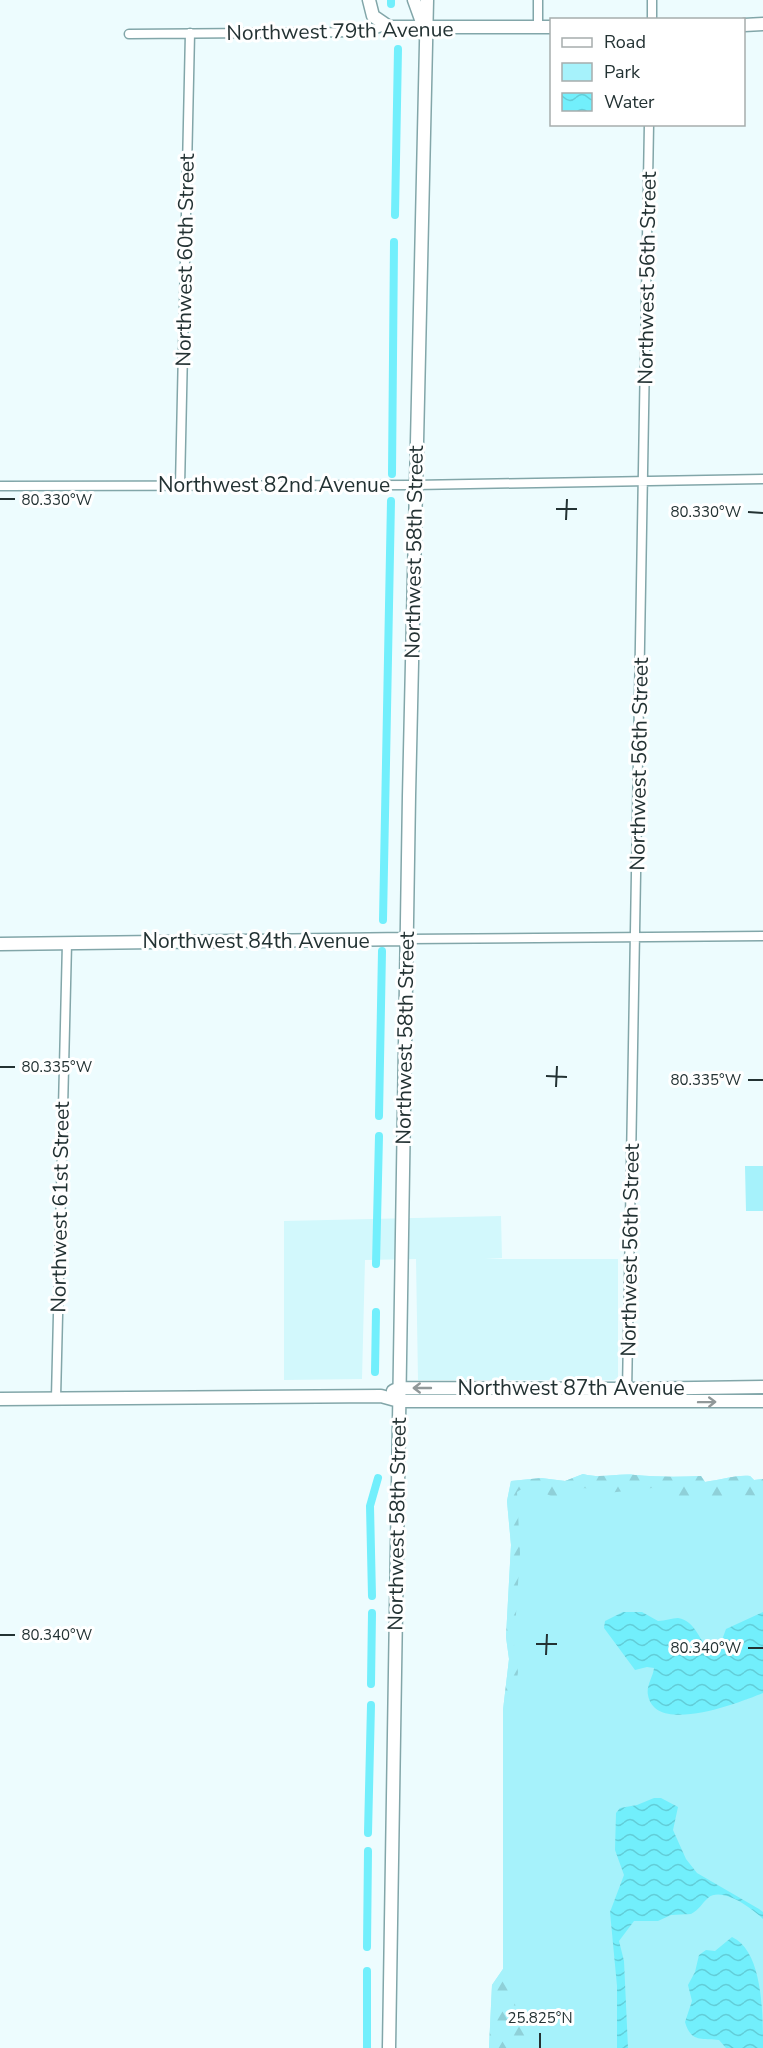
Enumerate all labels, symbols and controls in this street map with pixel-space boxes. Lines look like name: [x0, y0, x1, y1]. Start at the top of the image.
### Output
street label: Northwest 79th Avenue: [226, 15, 454, 47]
legend: [550, 18, 745, 126]
text: Road: [604, 30, 646, 54]
text: Park: [604, 60, 641, 84]
text: Water: [604, 90, 655, 114]
street label: Northwest 60th Street: [169, 153, 201, 367]
street label: Northwest 56th Street: [631, 171, 663, 385]
street label: Northwest 58th Street: [398, 445, 430, 659]
street label: Northwest 82nd Avenue: [158, 471, 390, 499]
text: 80.330°W: [22, 490, 93, 510]
text: 80.330°W: [671, 502, 742, 522]
street label: Northwest 56th Street: [623, 657, 655, 871]
street label: Northwest 84th Avenue: [142, 927, 370, 955]
street label: Northwest 58th Street: [389, 931, 421, 1145]
text: 80.335°W: [22, 1057, 93, 1077]
text: 80.335°W: [671, 1070, 742, 1090]
street label: Northwest 61st Street: [44, 1101, 76, 1313]
street label: Northwest 56th Street: [614, 1143, 646, 1357]
street label: Northwest 87th Avenue: [457, 1374, 685, 1402]
one-way arrow: [412, 1382, 432, 1394]
one-way arrow: [697, 1396, 717, 1408]
street label: Northwest 58th Street: [381, 1417, 413, 1631]
text: 80.340°W: [22, 1625, 93, 1645]
text: 80.340°W: [671, 1638, 742, 1658]
text: 25.825°N: [507, 2008, 573, 2028]

